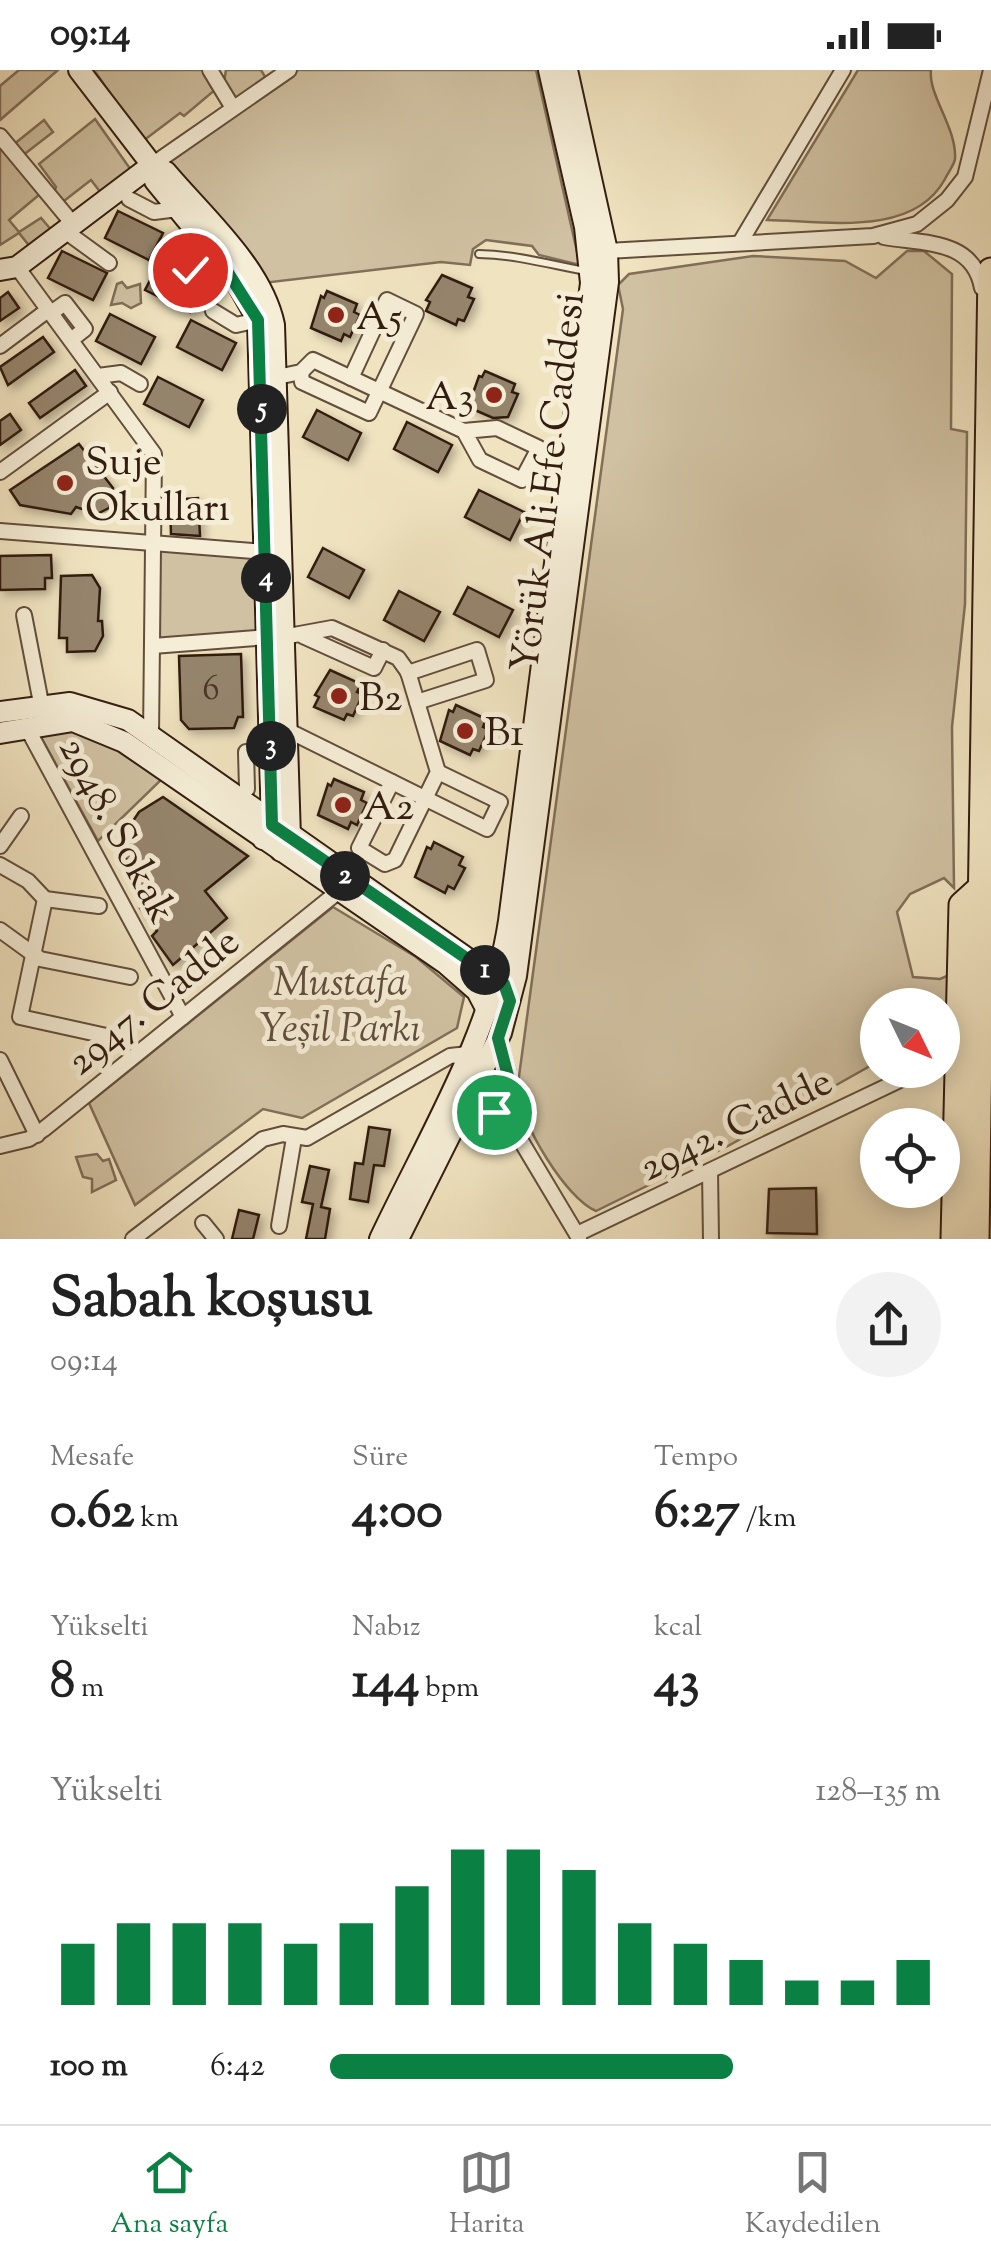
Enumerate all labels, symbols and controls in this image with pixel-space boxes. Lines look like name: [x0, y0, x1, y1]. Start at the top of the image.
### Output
text: 09:14: [50, 8, 131, 62]
pin: [148, 228, 233, 313]
icon: check: [163, 243, 218, 298]
street label: Yörük Ali Efe Caddesi: [499, 289, 602, 676]
place label: A5: [356, 291, 402, 348]
marker: A5: [325, 304, 347, 326]
place label: A3: [425, 371, 474, 428]
pin: 5: [237, 384, 287, 434]
marker: A3: [483, 384, 505, 406]
text: 5: [257, 389, 267, 429]
place label: Suje Okulları: [85, 436, 230, 539]
marker: Suje Okulları: [54, 472, 76, 494]
pin: 4: [241, 553, 291, 603]
text: 4: [259, 558, 273, 598]
house number: 6: [202, 665, 220, 716]
place label: B2: [359, 672, 403, 729]
marker: B2: [328, 685, 350, 707]
place label: B1: [485, 707, 524, 764]
marker: B1: [454, 720, 476, 742]
pin: 3: [246, 721, 296, 771]
text: 3: [265, 726, 277, 766]
street label: 2948. Sokak: [42, 728, 188, 935]
place label: A2: [363, 781, 414, 838]
marker: A2: [332, 794, 354, 816]
pin: 2: [320, 851, 370, 901]
text: 2: [338, 856, 352, 896]
street label: 2947. Cadde: [56, 916, 253, 1091]
pin: 1: [460, 945, 510, 995]
text: 1: [480, 950, 490, 990]
park label: Mustafa Yeşil Parkı: [259, 957, 421, 1060]
north arrow: [860, 988, 960, 1088]
map controls: [860, 988, 960, 1208]
street label: 2942. Cadde: [631, 1056, 843, 1198]
pin: [452, 1070, 537, 1155]
icon: arrive: [467, 1085, 522, 1140]
button: locate: [860, 1108, 960, 1208]
text: Sabah koşusu: [50, 1262, 373, 1341]
button: share: [836, 1272, 941, 1377]
text: 09:14: [50, 1339, 118, 1385]
text: Mesafe: [50, 1438, 134, 1478]
text: Süre: [352, 1438, 408, 1478]
text: Tempo: [654, 1438, 738, 1478]
text: 0.62: [50, 1478, 134, 1550]
text: 4:00: [352, 1478, 443, 1550]
text: 6:27: [654, 1478, 740, 1550]
text: km: [134, 1499, 179, 1539]
text: /km: [740, 1499, 796, 1539]
text: Yükselti: [50, 1608, 148, 1648]
text: Nabız: [352, 1608, 421, 1648]
text: kcal: [654, 1608, 702, 1648]
text: 8: [50, 1648, 75, 1720]
text: 144: [352, 1648, 419, 1720]
text: 43: [654, 1648, 699, 1720]
text: m: [75, 1669, 104, 1709]
text: bpm: [419, 1669, 479, 1709]
text: Yükselti: [50, 1769, 162, 1815]
text: 128–135 m: [815, 1769, 941, 1815]
text: 100 m: [50, 2044, 128, 2090]
text: 6:42: [210, 2044, 265, 2090]
tab: Ana sayfa: [110, 2145, 228, 2245]
tab: Harita: [449, 2145, 524, 2245]
tab: Kaydedilen: [745, 2145, 881, 2245]

